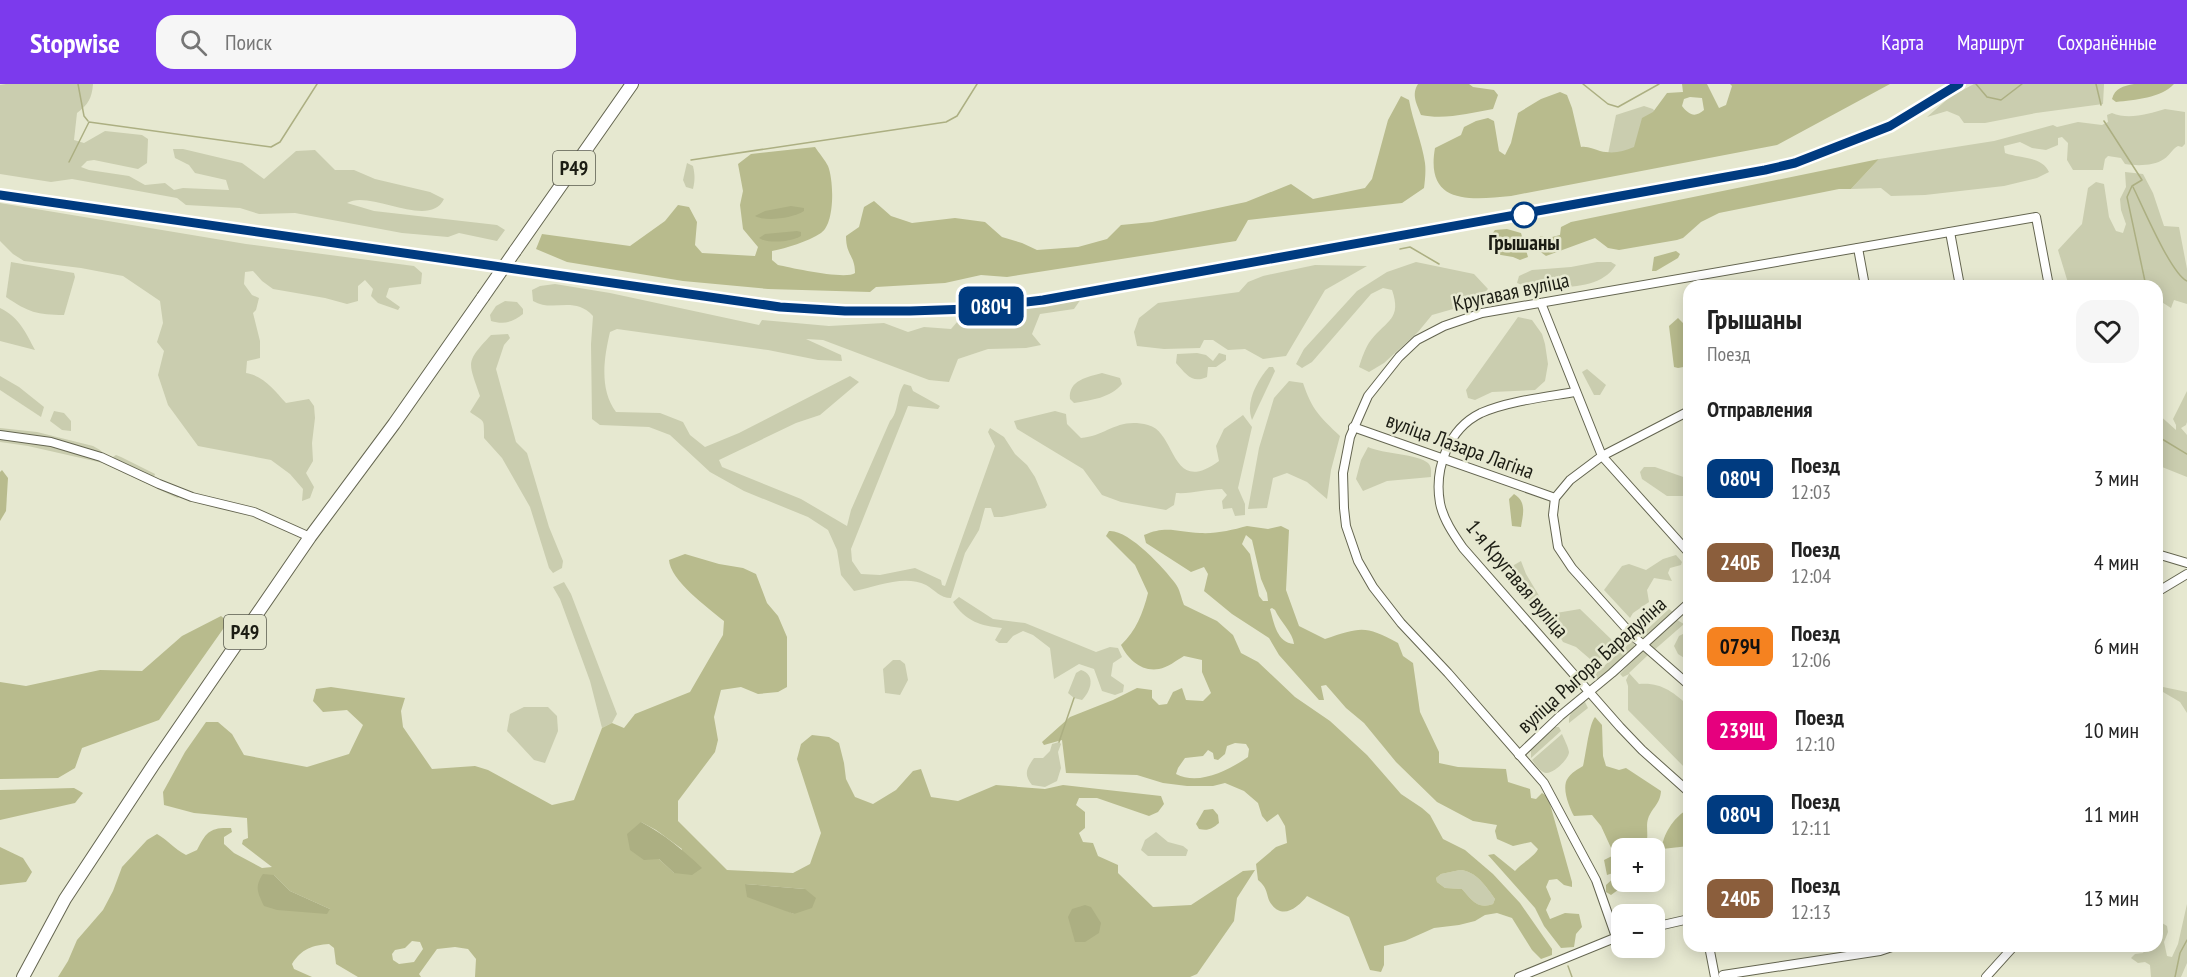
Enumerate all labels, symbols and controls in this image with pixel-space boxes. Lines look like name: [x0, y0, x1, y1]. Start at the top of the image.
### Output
search box: [156, 15, 576, 69]
text: Stopwise: [30, 24, 120, 61]
icon: search: [177, 26, 210, 59]
text: Поиск: [225, 28, 272, 56]
text: Карта: [1881, 29, 1924, 56]
text: Маршрут: [1957, 29, 2024, 56]
text: Сохранённые: [2057, 29, 2157, 56]
road number: Р49: [553, 151, 595, 185]
marker: Грышаны: [1511, 202, 1537, 228]
place label: Грышаны: [1488, 229, 1560, 256]
street label: Кругавая вуліца: [1450, 266, 1571, 317]
line badge: 080Ч: [949, 286, 1033, 326]
text: 080Ч: [971, 293, 1011, 320]
text: Грышаны: [1707, 300, 1802, 337]
button: heart: [2076, 300, 2139, 363]
text: Поезд: [1707, 341, 1750, 367]
text: Отправления: [1707, 395, 1813, 423]
street label: вуліца Лазара Лагіна: [1383, 406, 1538, 485]
text: Поезд: [1791, 451, 1840, 479]
text: 3 мин: [2094, 464, 2139, 492]
text: 080Ч: [1720, 465, 1760, 492]
text: 12:03: [1791, 479, 1831, 505]
street label: 1-я Кругавая вуліца: [1460, 514, 1575, 643]
text: Поезд: [1791, 535, 1840, 563]
text: 4 мин: [2094, 548, 2139, 576]
text: 240Б: [1720, 549, 1760, 576]
text: 12:04: [1791, 563, 1831, 589]
street label: вуліца Рыгора Барадуліна: [1512, 591, 1672, 739]
road number: Р49: [224, 615, 266, 649]
text: Поезд: [1791, 619, 1840, 647]
text: 6 мин: [2094, 632, 2139, 660]
text: 079Ч: [1720, 633, 1760, 660]
text: 12:06: [1791, 647, 1831, 673]
text: Поезд: [1795, 703, 1844, 731]
text: 10 мин: [2084, 716, 2139, 744]
text: 239Щ: [1719, 717, 1765, 744]
text: 12:10: [1795, 731, 1835, 757]
text: Поезд: [1791, 787, 1840, 815]
text: 11 мин: [2084, 800, 2139, 828]
text: 080Ч: [1720, 801, 1760, 828]
text: 12:11: [1791, 815, 1831, 841]
map controls: [1611, 838, 1665, 958]
button: +: [1611, 838, 1665, 892]
text: Поезд: [1791, 871, 1840, 899]
text: 13 мин: [2084, 884, 2139, 912]
text: 240Б: [1720, 885, 1760, 912]
text: 12:13: [1791, 899, 1831, 925]
button: −: [1611, 904, 1665, 958]

